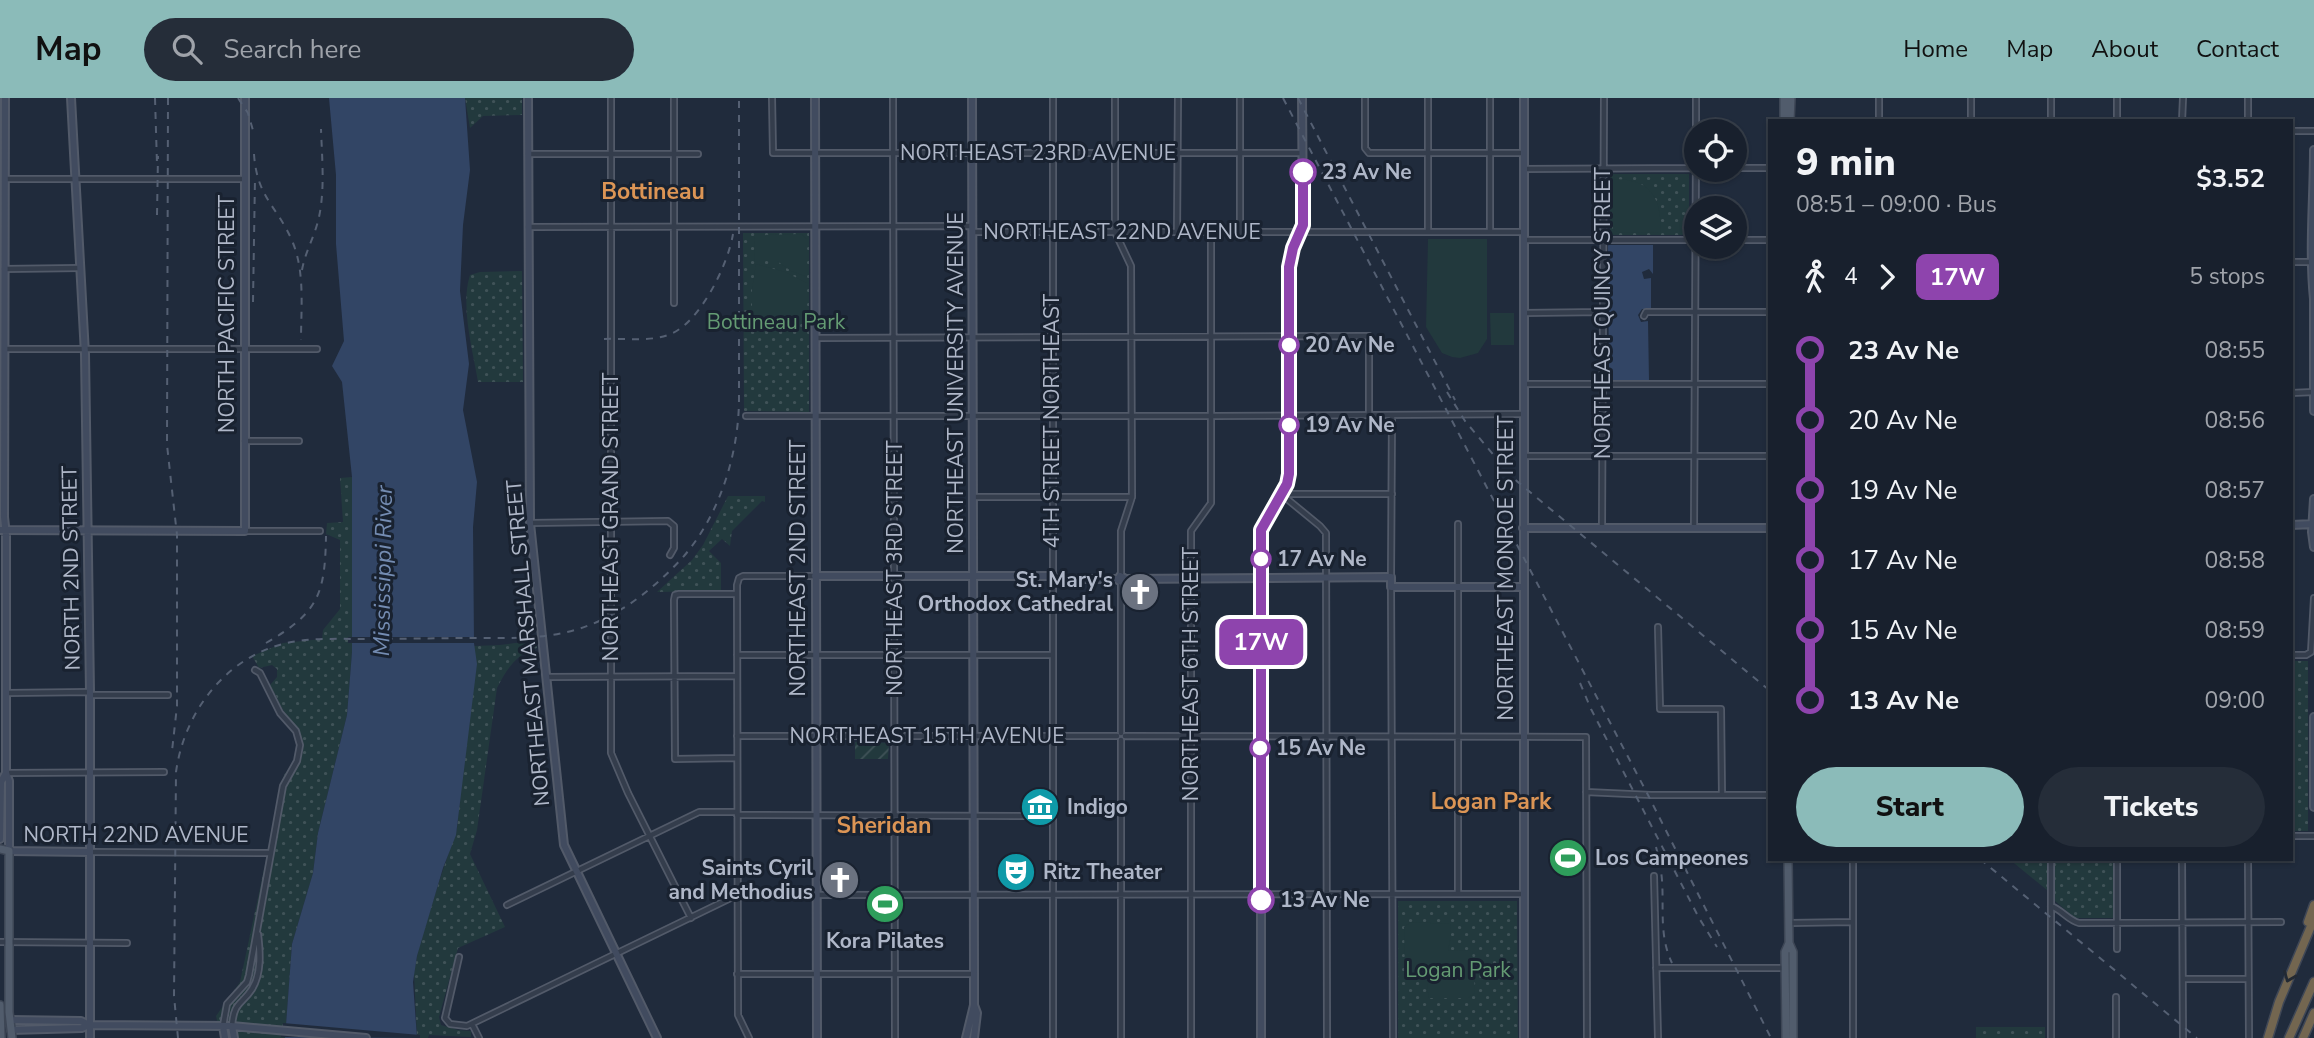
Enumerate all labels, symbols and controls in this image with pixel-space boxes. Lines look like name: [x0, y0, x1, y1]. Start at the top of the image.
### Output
search box: [144, 18, 634, 81]
text: Map: [35, 27, 102, 72]
icon: search: [168, 30, 206, 68]
text: Search here: [224, 32, 361, 67]
text: Home: [1903, 33, 1968, 65]
text: Map: [2006, 33, 2053, 65]
text: About: [2091, 33, 2158, 65]
text: Contact: [2196, 33, 2279, 65]
map controls: [1684, 119, 1747, 259]
button: locate: [1684, 119, 1747, 182]
text: 9 min: [1796, 137, 1896, 188]
street label: NORTHEAST 23RD AVENUE: [900, 139, 1176, 167]
place label: 23 Av Ne: [1322, 158, 1412, 186]
marker: 23 Av Ne: [1290, 159, 1316, 185]
text: $3.52: [2196, 161, 2265, 196]
street label: NORTHEAST QUINCY STREET: [1589, 167, 1617, 459]
district label: Bottineau: [601, 176, 705, 207]
text: 08:51 – 09:00 · Bus: [1796, 189, 1997, 220]
street label: NORTH PACIFIC STREET: [213, 195, 241, 433]
button: layers: [1684, 196, 1747, 259]
street label: NORTHEAST UNIVERSITY AVENUE: [942, 212, 970, 554]
street label: NORTHEAST 22ND AVENUE: [983, 218, 1261, 246]
icon: walk: [1796, 258, 1834, 296]
icon: forward: [1868, 258, 1906, 296]
text: 4: [1844, 261, 1858, 292]
text: 17W: [1930, 261, 1985, 293]
text: 5 stops: [2189, 261, 2265, 292]
street label: 4TH STREET NORTHEAST: [1038, 293, 1066, 548]
park label: Bottineau Park: [707, 308, 846, 336]
place label: 20 Av Ne: [1305, 331, 1395, 359]
text: 23 Av Ne: [1848, 333, 1959, 368]
marker: 20 Av Ne: [1279, 335, 1299, 355]
text: 08:55: [2205, 335, 2265, 366]
street label: NORTHEAST GRAND STREET: [597, 372, 625, 661]
text: 20 Av Ne: [1848, 403, 1957, 438]
text: 08:56: [2205, 405, 2265, 436]
place label: 19 Av Ne: [1305, 411, 1395, 439]
marker: 19 Av Ne: [1279, 415, 1299, 435]
street label: NORTHEAST MONROE STREET: [1492, 415, 1520, 721]
street label: NORTHEAST 2ND STREET: [784, 439, 812, 696]
street label: NORTHEAST 3RD STREET: [881, 440, 909, 696]
street label: NORTH 2ND STREET: [55, 465, 87, 671]
text: 19 Av Ne: [1848, 473, 1957, 508]
text: 08:57: [2205, 475, 2265, 506]
street label: NORTHEAST MARSHALL STREET: [500, 478, 556, 807]
water label: Mississippi River: [366, 485, 400, 657]
text: 17 Av Ne: [1848, 543, 1957, 578]
place label: 17 Av Ne: [1277, 545, 1367, 573]
text: 08:58: [2205, 545, 2265, 576]
street label: NORTHEAST 6TH STREET: [1177, 546, 1205, 801]
marker: 17 Av Ne: [1251, 549, 1271, 569]
place label: St. Mary's Orthodox Cathedral: [918, 566, 1113, 618]
church icon: St. Mary's Orthodox Cathedral: [1119, 571, 1161, 613]
text: 15 Av Ne: [1848, 613, 1957, 648]
text: 08:59: [2205, 615, 2265, 646]
line badge: 17W: [1221, 619, 1301, 665]
text: 17W: [1233, 626, 1289, 658]
text: 13 Av Ne: [1848, 683, 1959, 718]
text: 09:00: [2205, 685, 2265, 716]
street label: NORTHEAST 15TH AVENUE: [790, 722, 1064, 750]
place label: 15 Av Ne: [1276, 734, 1366, 762]
marker: 15 Av Ne: [1250, 738, 1270, 758]
button: Start: [1796, 767, 2024, 847]
button: Tickets: [2038, 767, 2265, 847]
museum icon: Indigo: [1019, 786, 1061, 828]
district label: Logan Park: [1431, 786, 1552, 817]
place label: Indigo: [1067, 793, 1128, 821]
district label: Sheridan: [836, 810, 932, 841]
street label: NORTH 22ND AVENUE: [24, 821, 248, 849]
sports icon: Los Campeones: [1547, 837, 1589, 879]
place label: Los Campeones: [1595, 844, 1749, 872]
theatre icon: Ritz Theater: [995, 851, 1037, 893]
place label: Saints Cyril and Methodius: [669, 854, 813, 906]
place label: Ritz Theater: [1043, 858, 1163, 886]
church icon: Saints Cyril and Methodius: [819, 859, 861, 901]
sports icon: Kora Pilates: [864, 883, 906, 925]
place label: 13 Av Ne: [1280, 886, 1370, 914]
marker: 13 Av Ne: [1248, 887, 1274, 913]
place label: Kora Pilates: [826, 927, 944, 955]
park label: Logan Park: [1405, 956, 1511, 984]
one-way arrow: [2283, 971, 2297, 983]

